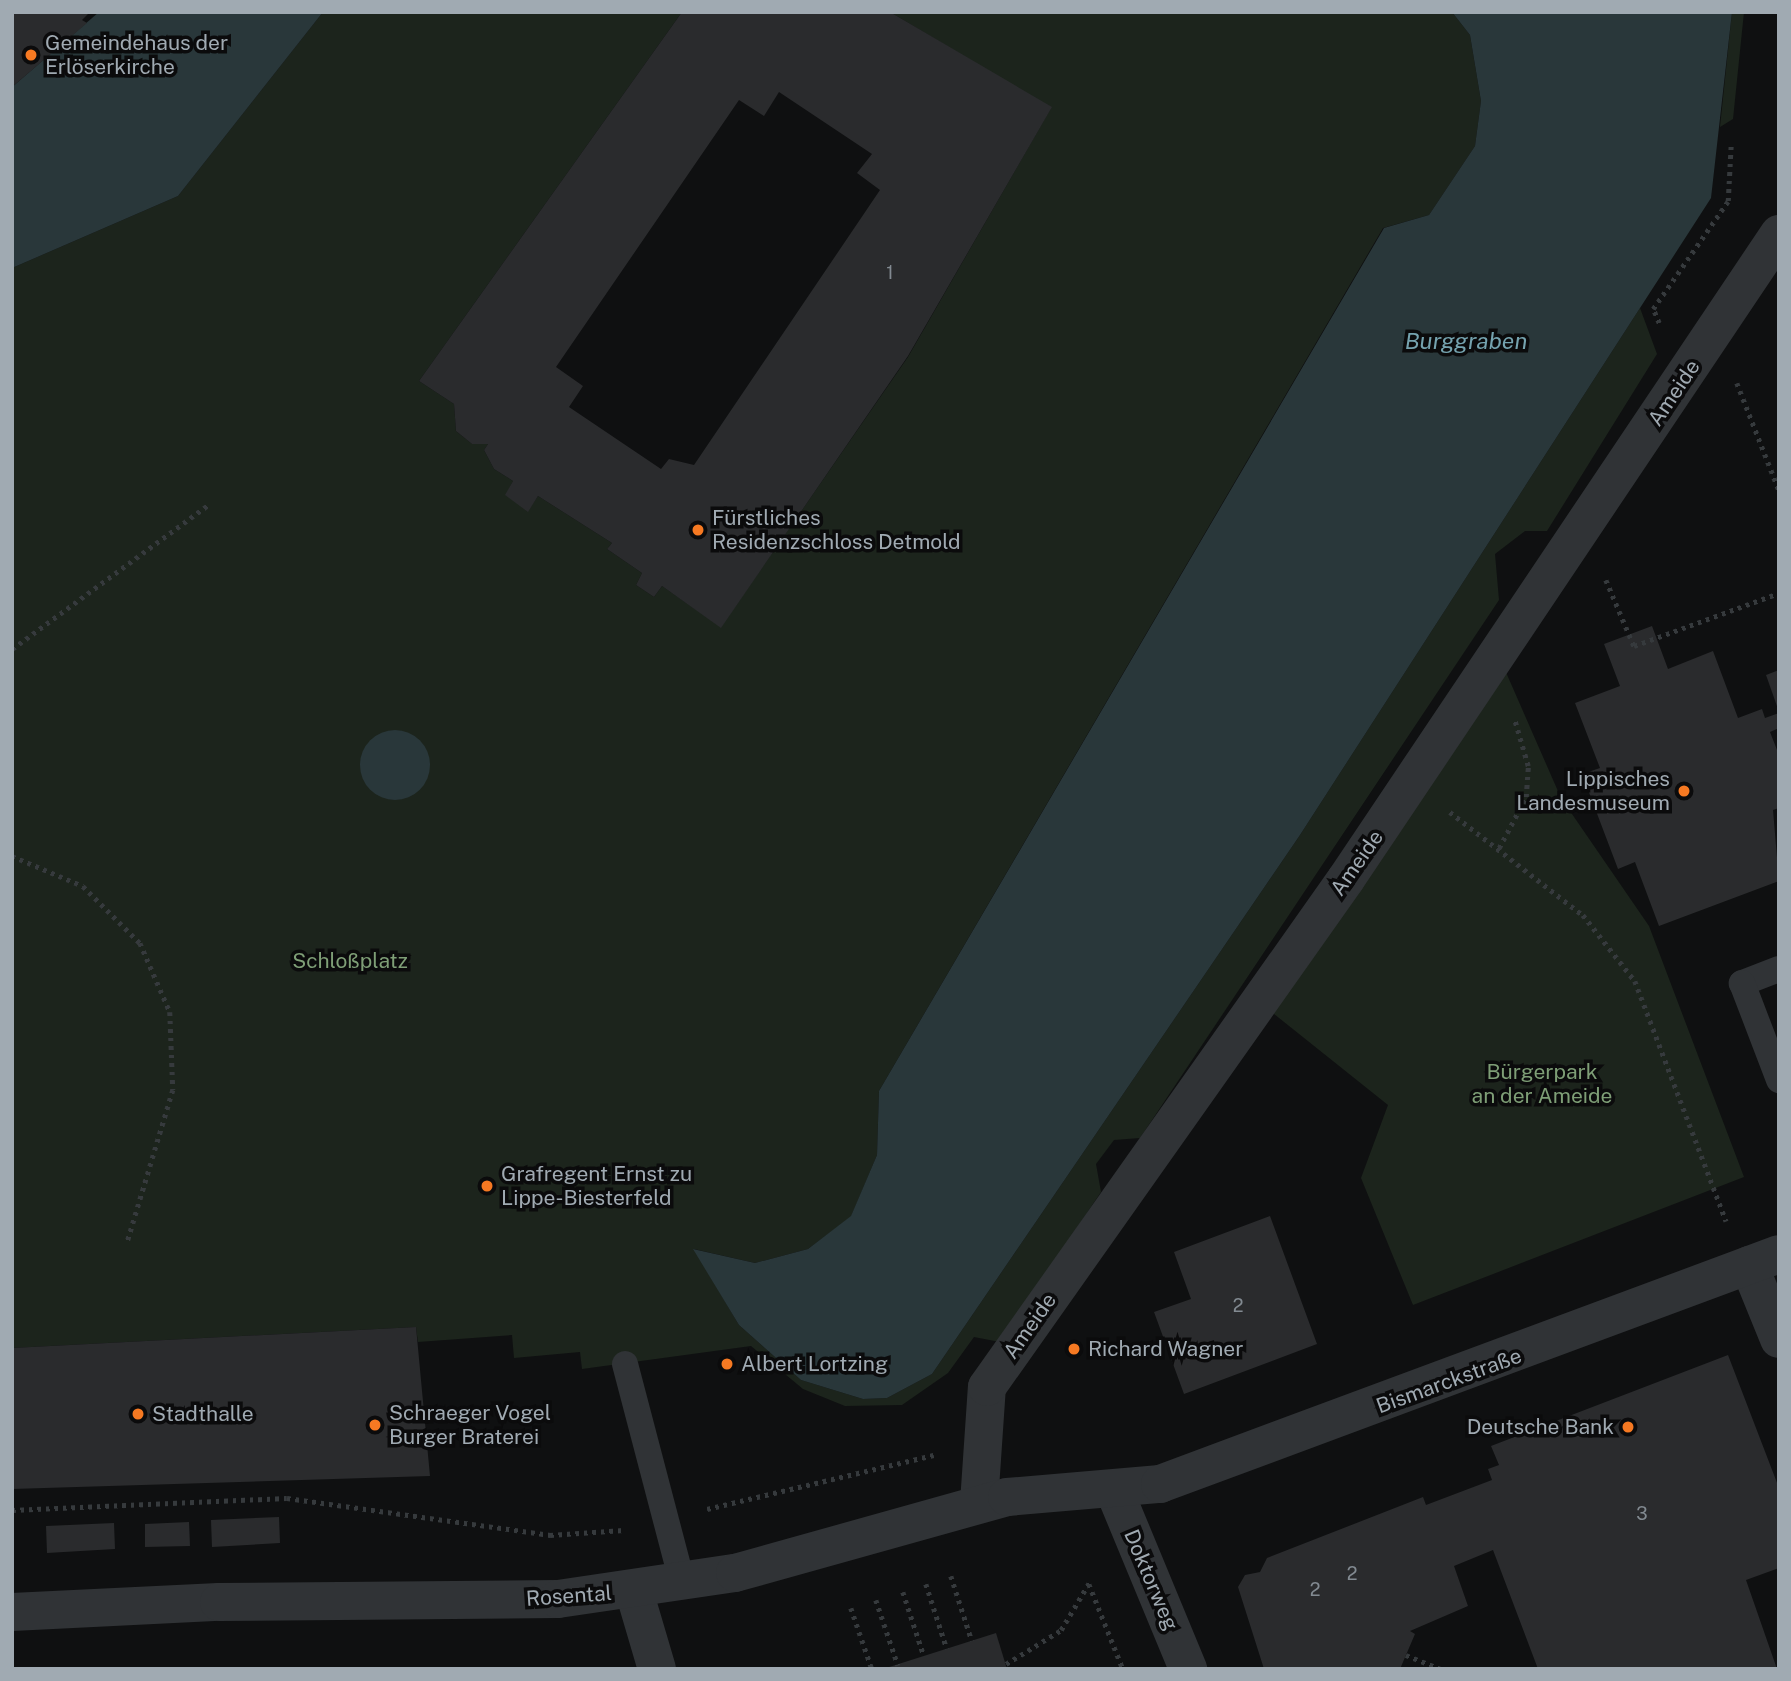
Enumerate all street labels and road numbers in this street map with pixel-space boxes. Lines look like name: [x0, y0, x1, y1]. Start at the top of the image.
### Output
street label: Ameide: [1643, 355, 1705, 431]
street label: Ameide: [1325, 825, 1389, 901]
street label: Ameide: [998, 1288, 1062, 1364]
street label: Bismarckstraße: [1373, 1343, 1525, 1419]
street label: Doktorweg: [1118, 1526, 1184, 1634]
street label: Rosental: [525, 1580, 613, 1612]

